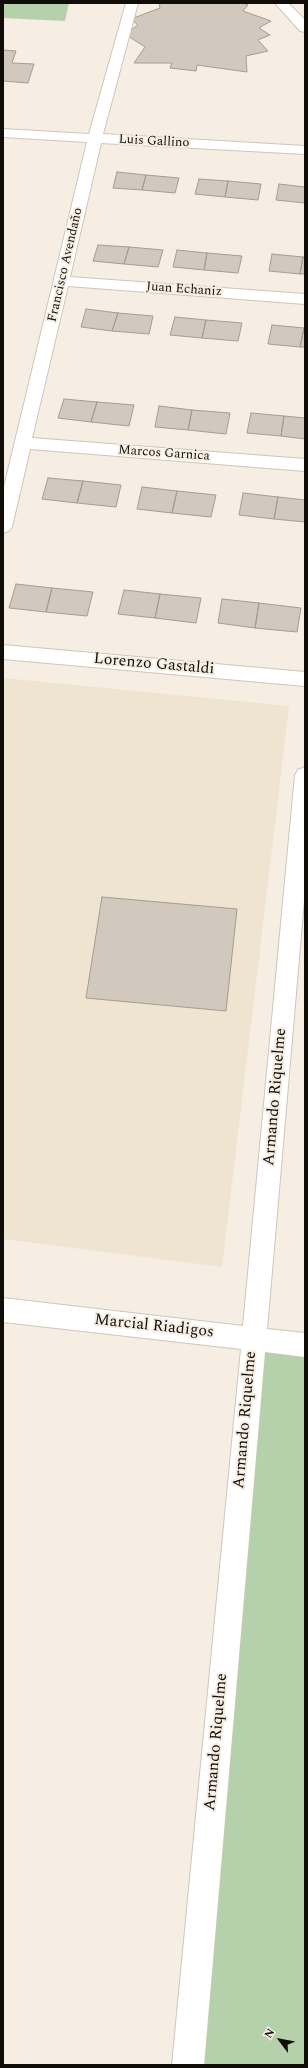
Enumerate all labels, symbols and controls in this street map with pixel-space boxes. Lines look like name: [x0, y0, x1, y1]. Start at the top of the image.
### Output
street label: Luis Gallino: [118, 132, 190, 152]
street label: Francisco Avendaño: [45, 206, 87, 324]
street label: Juan Echaniz: [146, 280, 222, 300]
street label: Marcos Garnica: [118, 443, 210, 465]
street label: Lorenzo Gastaldi: [93, 650, 215, 680]
street label: Armando Riquelme: [260, 1027, 292, 1167]
street label: Marcial Riadigos: [93, 1311, 215, 1343]
street label: Armando Riquelme: [230, 1350, 262, 1490]
street label: Armando Riquelme: [201, 1672, 233, 1812]
north arrow: [260, 2020, 300, 2060]
text: N: [260, 2025, 279, 2042]

